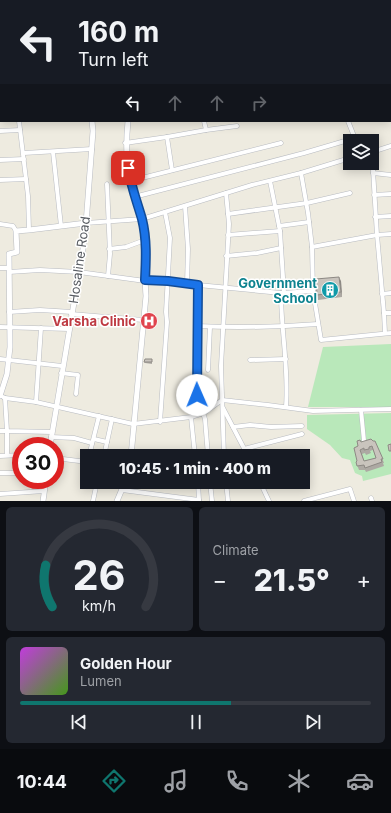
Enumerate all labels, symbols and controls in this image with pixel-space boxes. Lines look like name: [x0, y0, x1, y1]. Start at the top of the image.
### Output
text: 160 m: [78, 15, 159, 49]
icon: left: [12, 16, 64, 68]
text: Turn left: [78, 49, 148, 70]
icon: left: [122, 92, 144, 114]
icon: ahead: [164, 92, 186, 114]
icon: ahead: [206, 92, 228, 114]
icon: right: [248, 92, 270, 114]
map controls: [343, 134, 379, 170]
button: layers: [343, 134, 379, 170]
pin: [111, 151, 145, 185]
icon: arrive: [117, 157, 139, 179]
street label: Hosaline Road: [65, 215, 93, 305]
place label: Government School: [238, 275, 317, 306]
building icon: Government School: [320, 280, 340, 300]
hospital icon: Varsha Clinic: [139, 311, 159, 331]
place label: Varsha Clinic: [52, 313, 136, 329]
position arrow: [176, 374, 218, 416]
speed limit sign: 30: [12, 437, 64, 489]
text: 10:45 · 1 min · 400 m: [119, 459, 271, 478]
text: Climate: [213, 542, 259, 558]
text: 26: [73, 550, 126, 600]
text: 21.5°: [254, 562, 330, 598]
text: −: [213, 567, 227, 593]
text: +: [356, 567, 371, 593]
text: km/h: [82, 597, 116, 614]
text: Golden Hour: [80, 654, 172, 673]
text: Lumen: [80, 673, 122, 689]
icon: previous: [68, 711, 90, 733]
icon: pause: [185, 711, 207, 733]
icon: next: [302, 711, 324, 733]
icon: directions: [100, 767, 128, 795]
icon: music: [162, 767, 190, 795]
icon: phone: [223, 767, 251, 795]
icon: climate: [285, 767, 313, 795]
icon: car: [346, 767, 374, 795]
text: 10:44: [17, 771, 67, 792]

